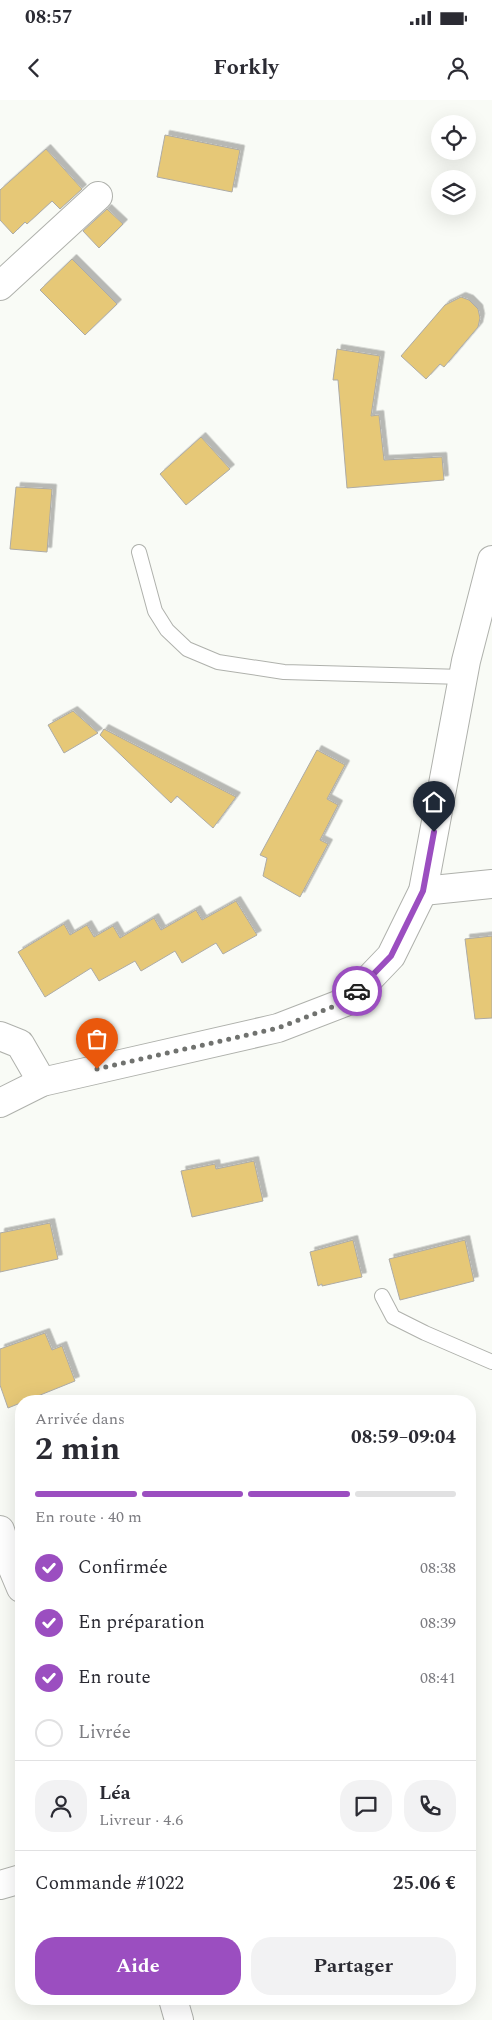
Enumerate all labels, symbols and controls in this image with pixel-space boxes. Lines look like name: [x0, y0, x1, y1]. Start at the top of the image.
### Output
text: 08:57: [25, 3, 73, 32]
text: Forkly: [213, 51, 279, 84]
icon: back: [20, 54, 48, 82]
icon: person: [444, 54, 472, 82]
map controls: [431, 115, 476, 215]
button: locate: [431, 115, 476, 160]
button: layers: [431, 170, 476, 215]
pin: [413, 781, 455, 832]
icon: home: [420, 788, 448, 816]
courier: [332, 966, 382, 1016]
icon: car: [343, 977, 371, 1005]
pin: [76, 1018, 118, 1069]
icon: bag: [83, 1025, 111, 1053]
text: Arrivée dans: [35, 1407, 125, 1431]
text: 08:59–09:04: [351, 1423, 456, 1452]
text: 2 min: [35, 1425, 120, 1474]
text: En route · 40 m: [35, 1505, 142, 1529]
text: Confirmée: [78, 1553, 168, 1582]
icon: check: [35, 1554, 63, 1582]
text: 08:38: [420, 1556, 456, 1580]
text: En préparation: [78, 1608, 205, 1637]
icon: check: [35, 1609, 63, 1637]
text: 08:39: [420, 1611, 456, 1635]
text: En route: [78, 1663, 151, 1692]
icon: check: [35, 1664, 63, 1692]
text: 08:41: [420, 1666, 456, 1690]
text: Livrée: [78, 1718, 131, 1747]
text: Léa: [99, 1779, 131, 1808]
button: person: [35, 1780, 87, 1832]
button: chat: [340, 1780, 392, 1832]
button: phone: [404, 1780, 456, 1832]
text: Livreur · 4.6: [99, 1808, 183, 1832]
text: Commande #1022: [35, 1869, 184, 1898]
text: 25.06 €: [393, 1869, 456, 1898]
button: Aide: [35, 1937, 241, 1995]
button: Partager: [251, 1937, 456, 1995]

